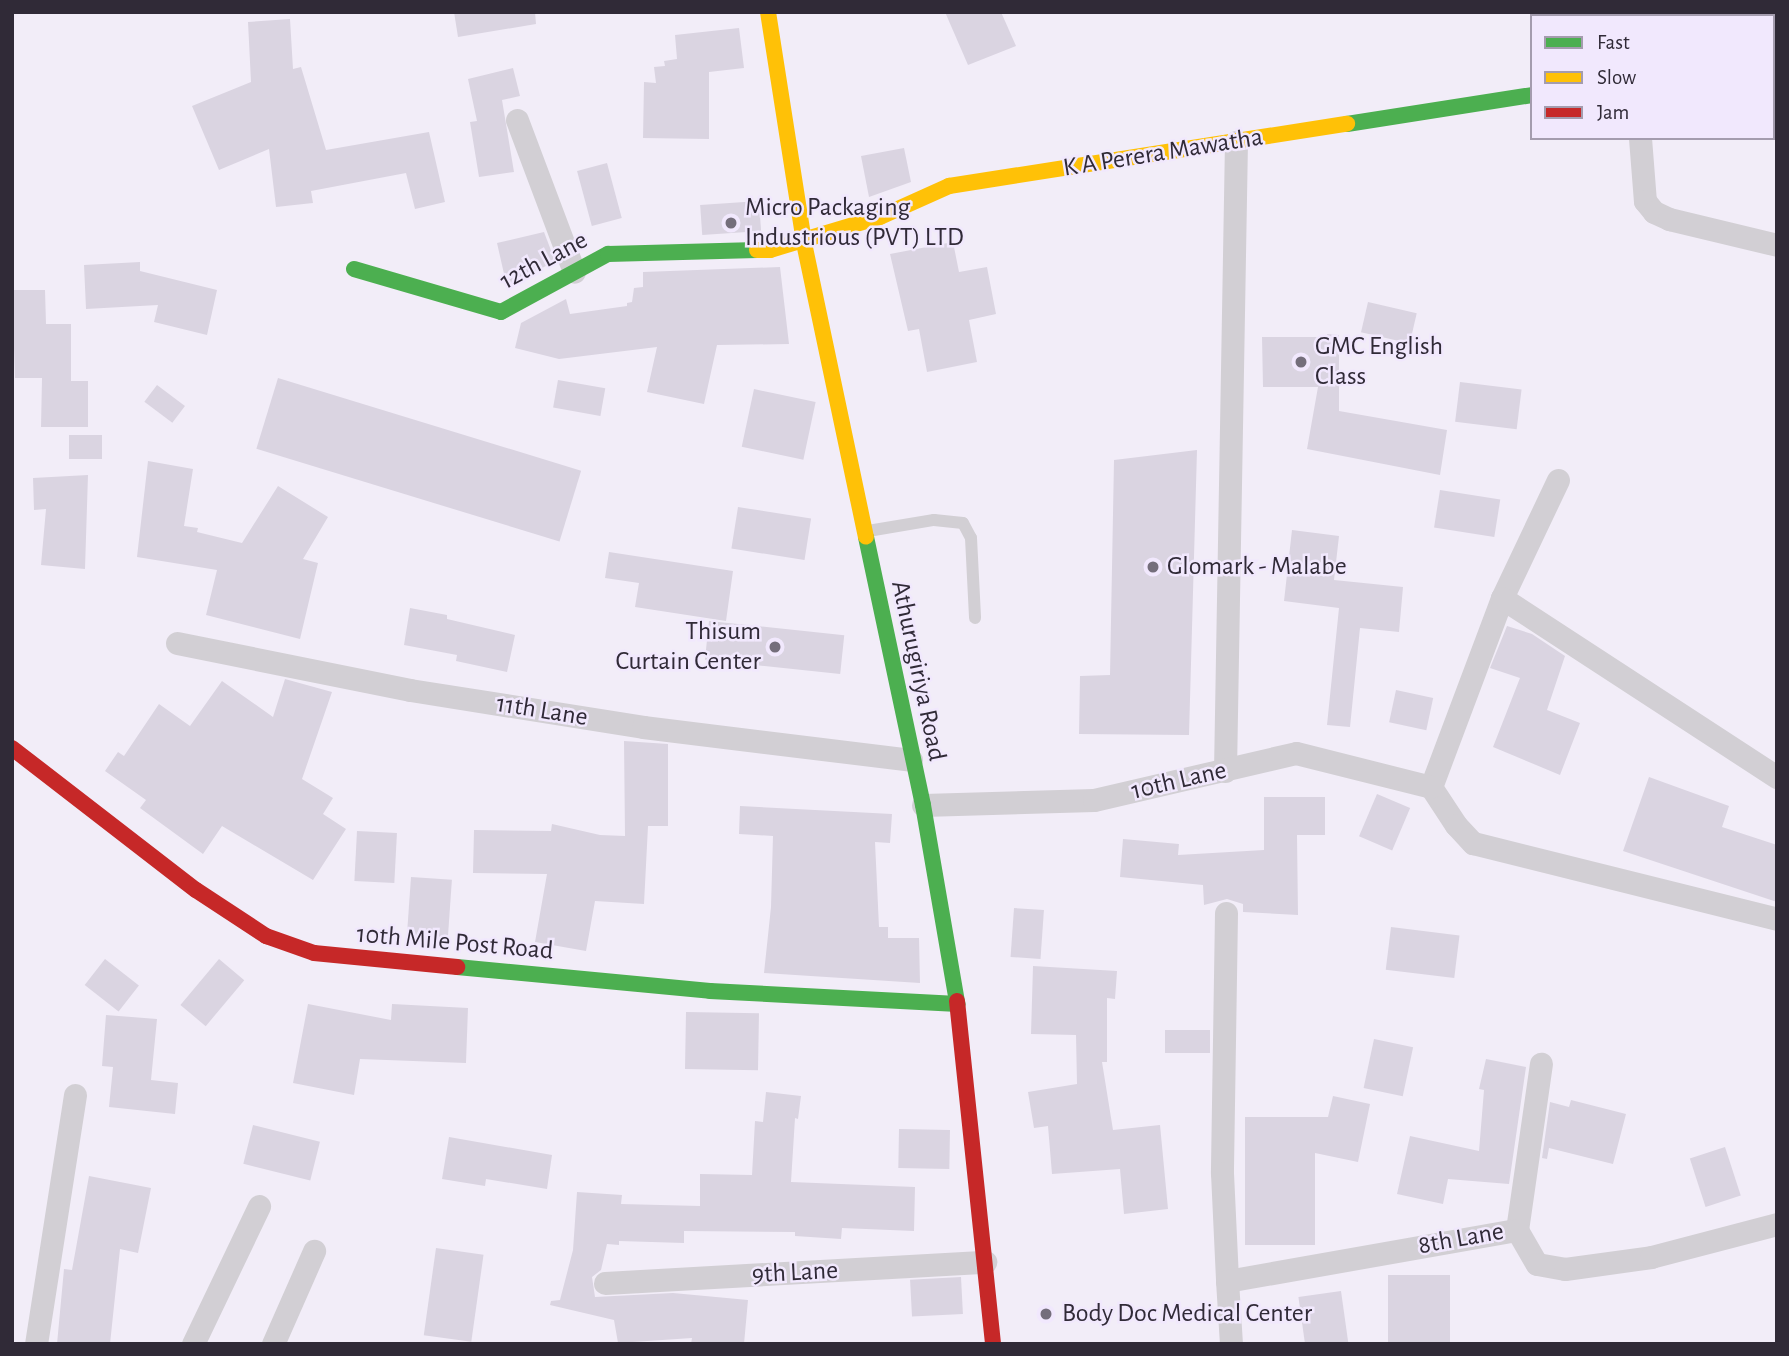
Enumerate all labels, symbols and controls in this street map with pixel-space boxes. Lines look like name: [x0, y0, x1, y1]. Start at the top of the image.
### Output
legend: [1530, 14, 1775, 140]
text: Fast: [1597, 32, 1630, 53]
text: Slow: [1597, 67, 1636, 88]
text: Jam: [1597, 102, 1629, 123]
street label: K A Perera Mawatha: [1061, 122, 1265, 184]
place label: Micro Packaging Industrious (PVT) LTD: [745, 192, 964, 254]
marker: Micro Packaging Industrious (PVT) LTD: [723, 215, 739, 231]
street label: 12th Lane: [495, 225, 593, 297]
place label: GMC English Class: [1315, 331, 1443, 392]
marker: GMC English Class: [1293, 354, 1309, 370]
place label: Glomark - Malabe: [1167, 551, 1347, 583]
marker: Glomark - Malabe: [1145, 559, 1161, 575]
street label: Athurugiriya Road: [884, 578, 952, 764]
place label: Thisum Curtain Center: [615, 616, 761, 678]
marker: Thisum Curtain Center: [767, 639, 783, 655]
street label: 11th Lane: [494, 688, 590, 734]
street label: 10th Lane: [1128, 755, 1230, 807]
street label: 10th Mile Post Road: [355, 919, 555, 967]
street label: 8th Lane: [1416, 1216, 1506, 1262]
street label: 9th Lane: [751, 1255, 839, 1291]
place label: Body Doc Medical Center: [1062, 1298, 1312, 1330]
marker: Body Doc Medical Center: [1036, 1304, 1056, 1324]

